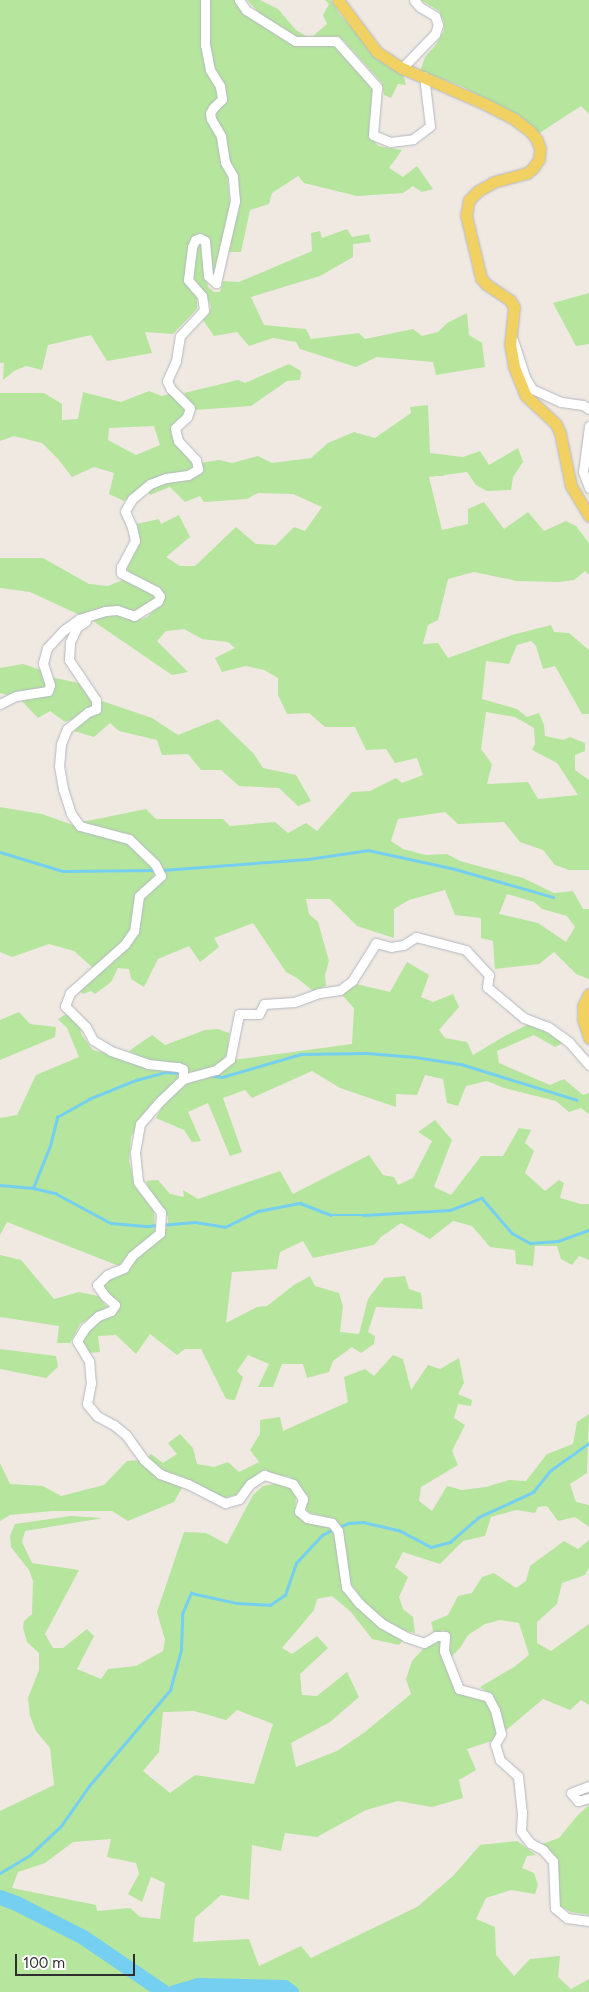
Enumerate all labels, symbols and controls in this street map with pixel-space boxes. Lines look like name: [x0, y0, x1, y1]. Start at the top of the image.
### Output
scale bar: [18, 1944, 138, 1976]
text: 100 m: [23, 1954, 65, 1972]

